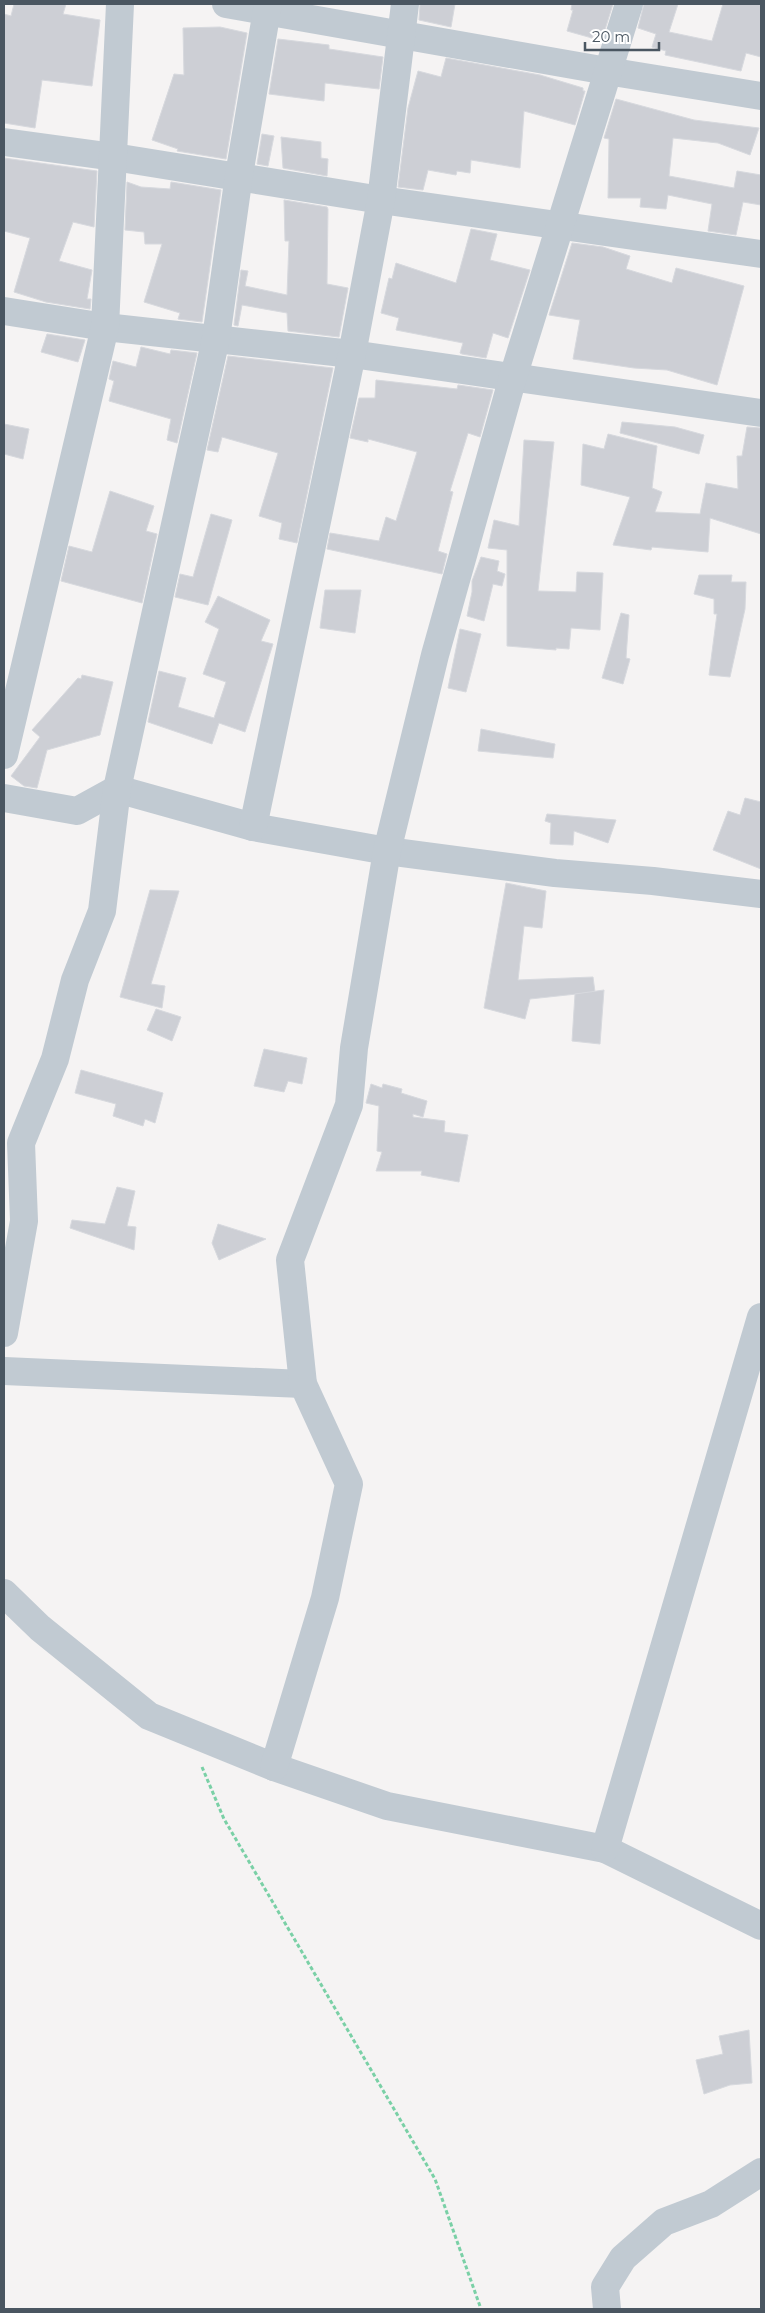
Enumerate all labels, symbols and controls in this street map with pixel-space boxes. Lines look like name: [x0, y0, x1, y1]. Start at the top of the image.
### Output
scale bar: [585, 20, 659, 52]
text: 20 m: [592, 27, 630, 46]

